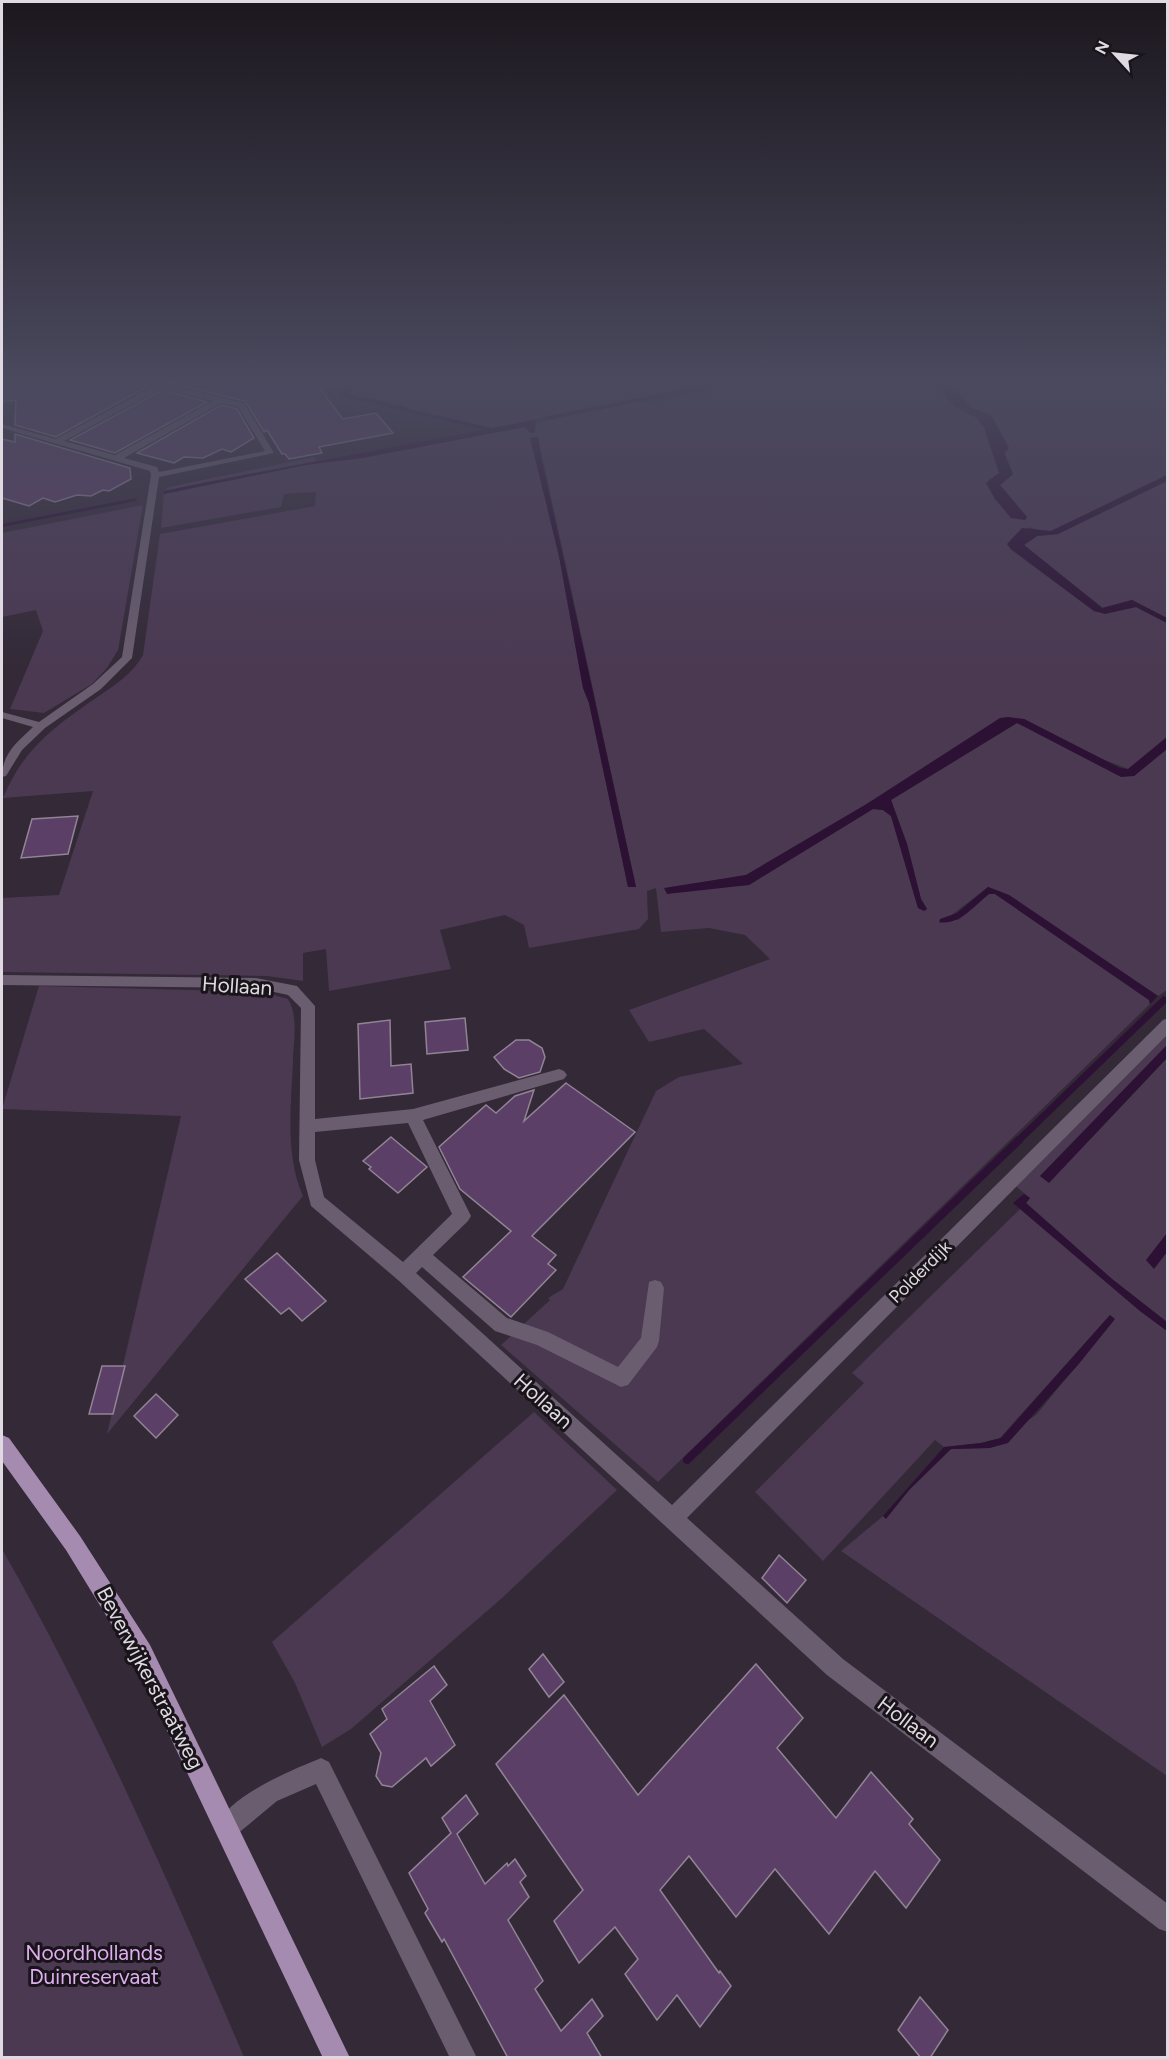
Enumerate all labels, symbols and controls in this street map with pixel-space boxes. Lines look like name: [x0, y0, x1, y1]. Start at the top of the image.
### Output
north arrow: [1085, 24, 1145, 84]
text: N: [1091, 38, 1113, 57]
street label: Hollaan: [201, 971, 273, 1000]
street label: Polderdijk: [884, 1236, 956, 1308]
street label: Hollaan: [509, 1368, 578, 1433]
street label: Beverwijkerstraatweg: [92, 1582, 209, 1773]
street label: Hollaan: [873, 1690, 944, 1753]
park label: Noordhollands Duinreservaat: [25, 1940, 163, 1989]

